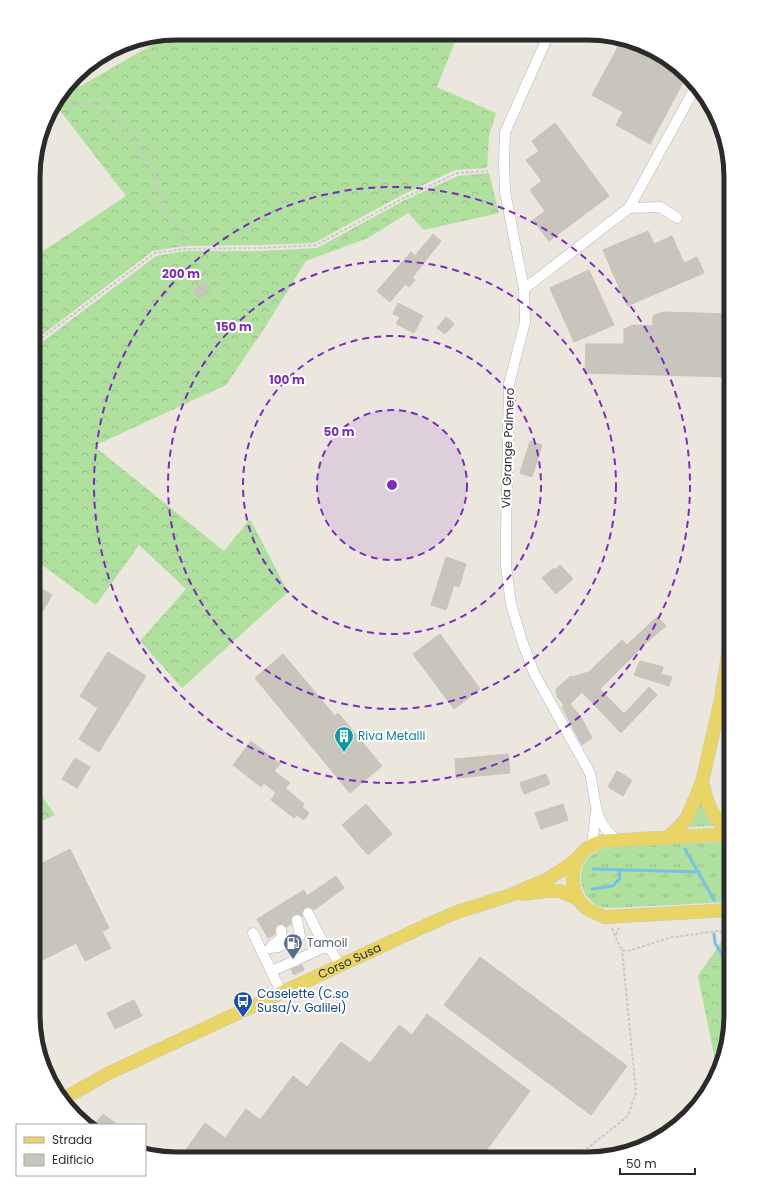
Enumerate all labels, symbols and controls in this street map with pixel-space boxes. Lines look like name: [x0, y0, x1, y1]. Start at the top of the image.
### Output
text: 200 m: [162, 265, 200, 282]
text: 150 m: [216, 318, 252, 335]
text: 100 m: [269, 371, 305, 388]
street label: Via Grange Palmero: [497, 387, 518, 509]
text: 50 m: [324, 423, 355, 440]
centre of rings: [385, 478, 399, 492]
building icon: Riva Metalli: [333, 725, 355, 753]
place label: Riva Metalli: [358, 727, 425, 744]
fuel station icon: Tamoil: [282, 932, 304, 960]
place label: Tamoil: [307, 934, 348, 951]
street label: Corso Susa: [315, 939, 384, 983]
place label: Caselette (C.so Susa/v. Galilei): [257, 985, 349, 1016]
bus stop icon: Caselette (C.so Susa/v. Galilei): [232, 990, 254, 1018]
legend: [16, 1124, 146, 1176]
text: Strada: [52, 1131, 92, 1148]
scale bar: [620, 1150, 695, 1176]
text: Edificio: [52, 1151, 94, 1168]
text: 50 m: [626, 1155, 657, 1172]

